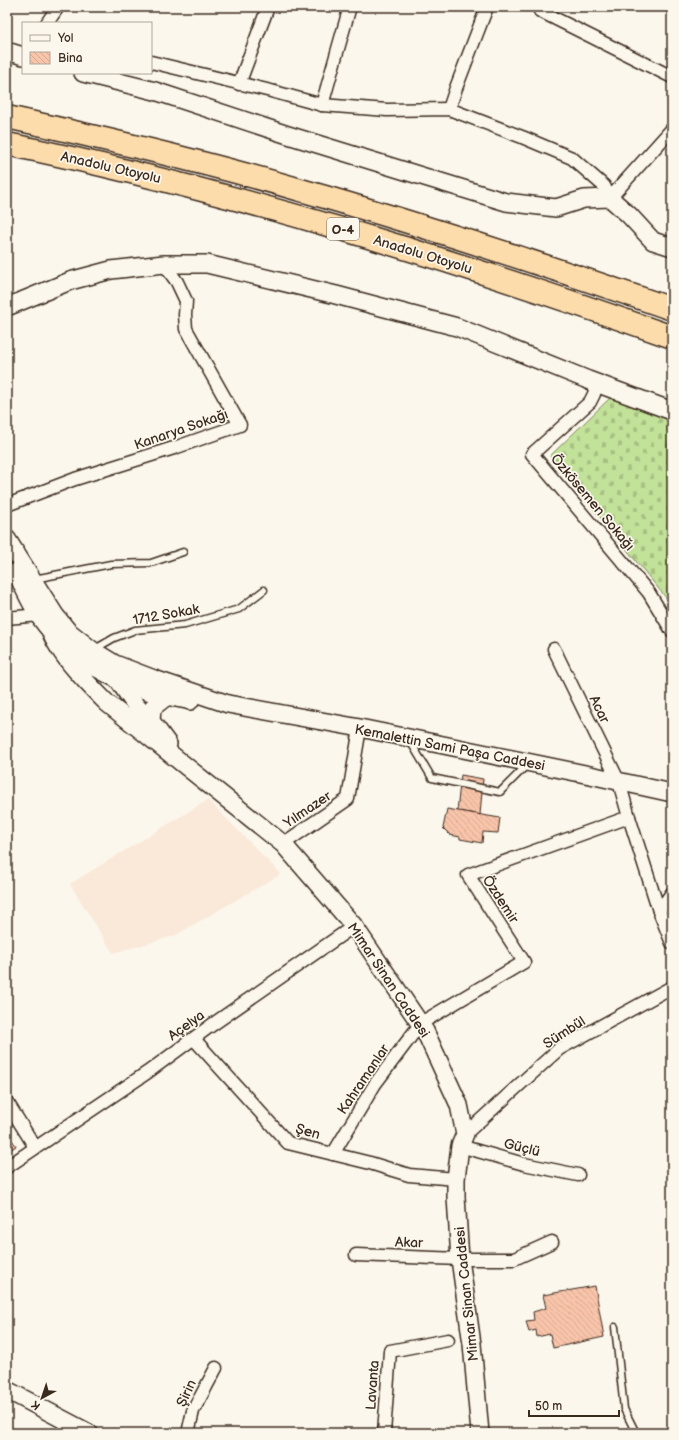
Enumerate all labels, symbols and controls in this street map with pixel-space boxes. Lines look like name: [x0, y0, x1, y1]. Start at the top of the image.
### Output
legend: [22, 22, 152, 74]
text: Yol: [57, 31, 73, 46]
text: Bina: [58, 51, 83, 66]
street label: Anadolu Otoyolu: [59, 148, 163, 187]
road number: O-4: [327, 218, 359, 240]
street label: Anadolu Otoyolu: [372, 231, 474, 278]
street label: Kanarya Sokağı: [132, 405, 230, 453]
street label: Özkösemen Sokağı: [547, 450, 639, 554]
street label: 1712 Sokak: [131, 600, 201, 629]
street label: Acar: [586, 693, 614, 727]
street label: Kemalettin Sami Paşa Caddesi: [353, 721, 547, 774]
street label: Yılmazer: [279, 787, 335, 832]
street label: Özdemir: [479, 872, 524, 927]
street label: Mimar Sinan Caddesi: [344, 920, 433, 1041]
street label: Açelya: [165, 1006, 208, 1044]
street label: Sümbül: [540, 1013, 589, 1052]
street label: Kahramanlar: [334, 1040, 394, 1117]
street label: Şen: [294, 1120, 322, 1143]
street label: Güçlü: [502, 1135, 542, 1160]
street label: Mimar Sinan Caddesi: [451, 1226, 482, 1362]
street label: Akar: [395, 1234, 424, 1252]
street label: Lavanta: [362, 1360, 383, 1410]
street label: Şirin: [173, 1377, 200, 1409]
north arrow: [22, 1378, 62, 1418]
scale bar: [529, 1392, 619, 1418]
text: K: [28, 1398, 43, 1413]
text: 50 m: [535, 1399, 562, 1414]

